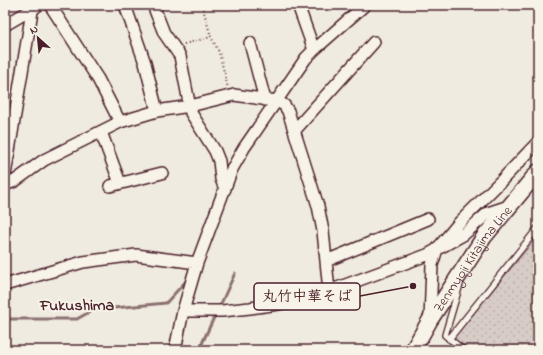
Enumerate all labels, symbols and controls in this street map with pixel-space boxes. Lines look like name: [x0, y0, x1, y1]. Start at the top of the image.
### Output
north arrow: [18, 18, 58, 58]
text: N: [27, 21, 41, 39]
street label: Zenmyoji Kitajima Line: [429, 201, 518, 317]
callout: 丸竹中華そば: [254, 283, 360, 310]
text: 丸竹中華そば: [262, 286, 352, 308]
district label: Fukushima: [39, 294, 114, 318]

